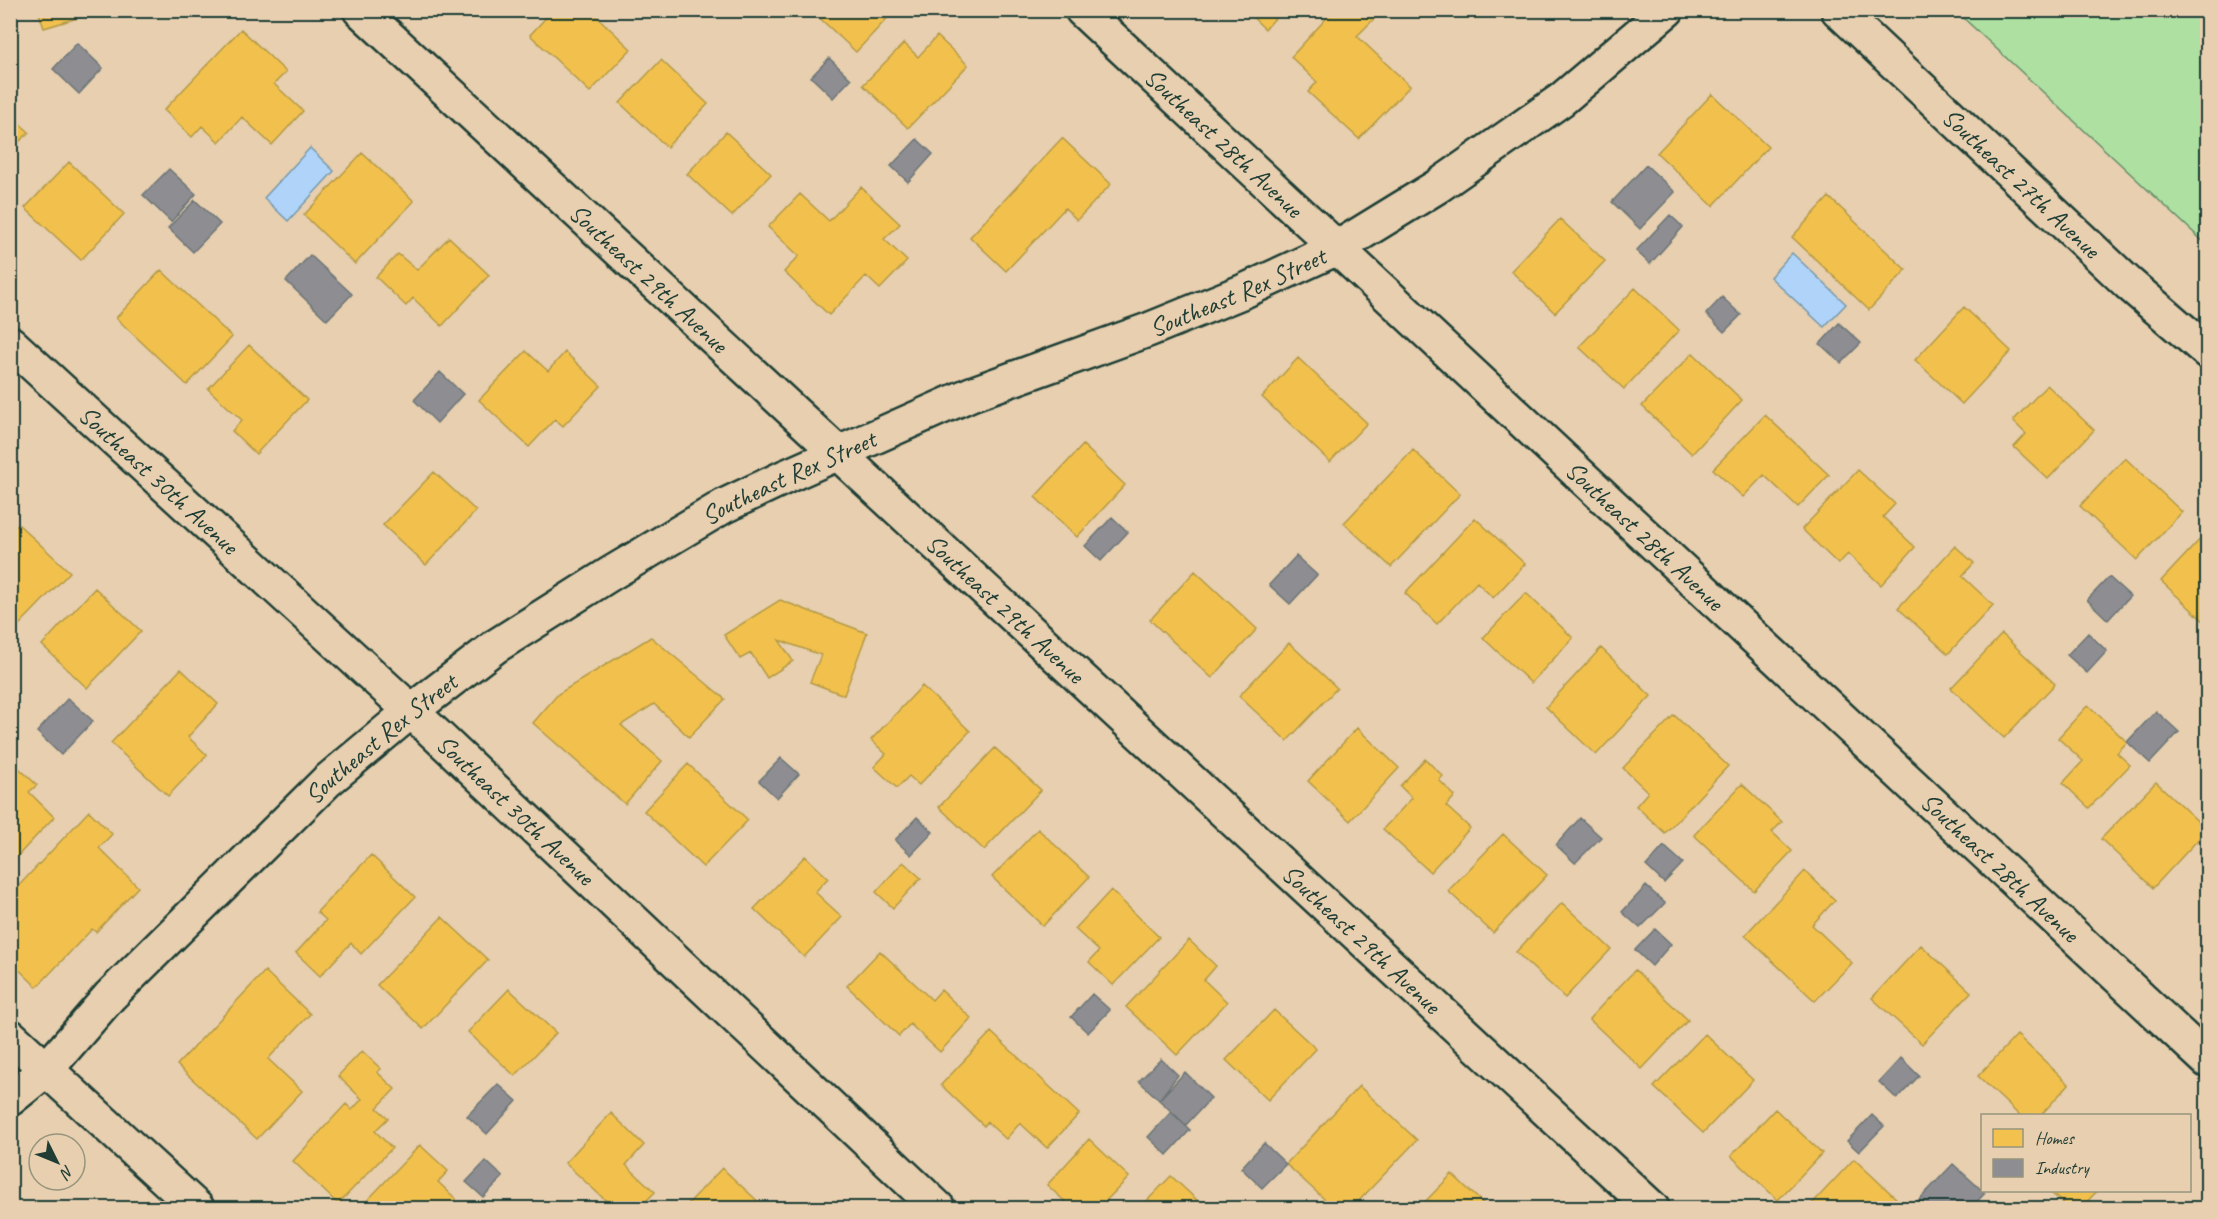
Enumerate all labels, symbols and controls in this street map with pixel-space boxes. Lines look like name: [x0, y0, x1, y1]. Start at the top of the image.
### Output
street label: Southeast 28th Avenue: [1138, 60, 1311, 226]
street label: Southeast 27th Avenue: [1935, 100, 2109, 266]
street label: Southeast 29th Avenue: [562, 196, 737, 361]
street label: Southeast Rex Street: [1144, 238, 1333, 344]
street label: Southeast 30th Avenue: [72, 398, 247, 562]
street label: Southeast Rex Street: [695, 421, 883, 532]
street label: Southeast 28th Avenue: [1559, 453, 1732, 619]
street label: Southeast 29th Avenue: [919, 526, 1093, 691]
street label: Southeast Rex Street: [297, 664, 465, 811]
street label: Southeast 30th Avenue: [430, 727, 603, 893]
street label: Southeast 28th Avenue: [1914, 785, 2088, 950]
street label: Southeast 29th Avenue: [1275, 857, 1449, 1022]
legend: [1981, 1114, 2191, 1192]
text: Homes: [2035, 1127, 2075, 1149]
north arrow: [27, 1132, 87, 1192]
text: Industry: [2035, 1157, 2090, 1179]
text: N: [54, 1161, 78, 1184]

